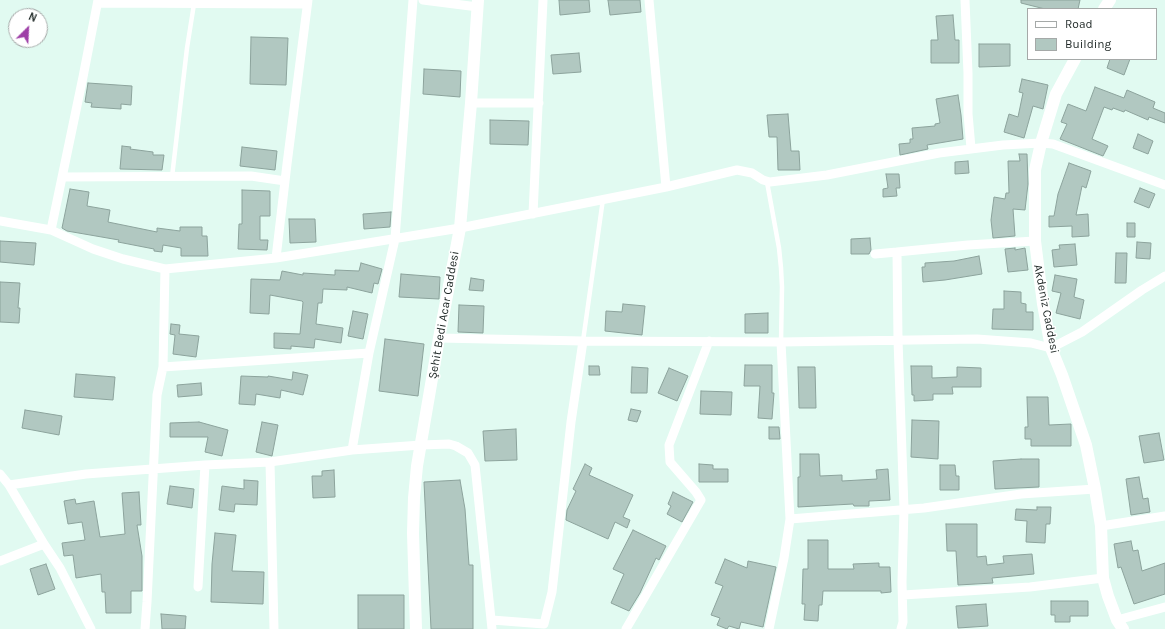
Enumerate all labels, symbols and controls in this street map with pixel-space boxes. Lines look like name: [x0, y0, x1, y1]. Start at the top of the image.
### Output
north arrow: [8, 8, 48, 48]
legend: [1027, 8, 1157, 60]
text: N: [26, 10, 39, 25]
text: Road: [1065, 17, 1093, 31]
text: Building: [1065, 37, 1111, 51]
street label: Şehit Bedi Acar Caddesi: [426, 250, 462, 380]
street label: Akdeniz Caddesi: [1030, 263, 1062, 355]

